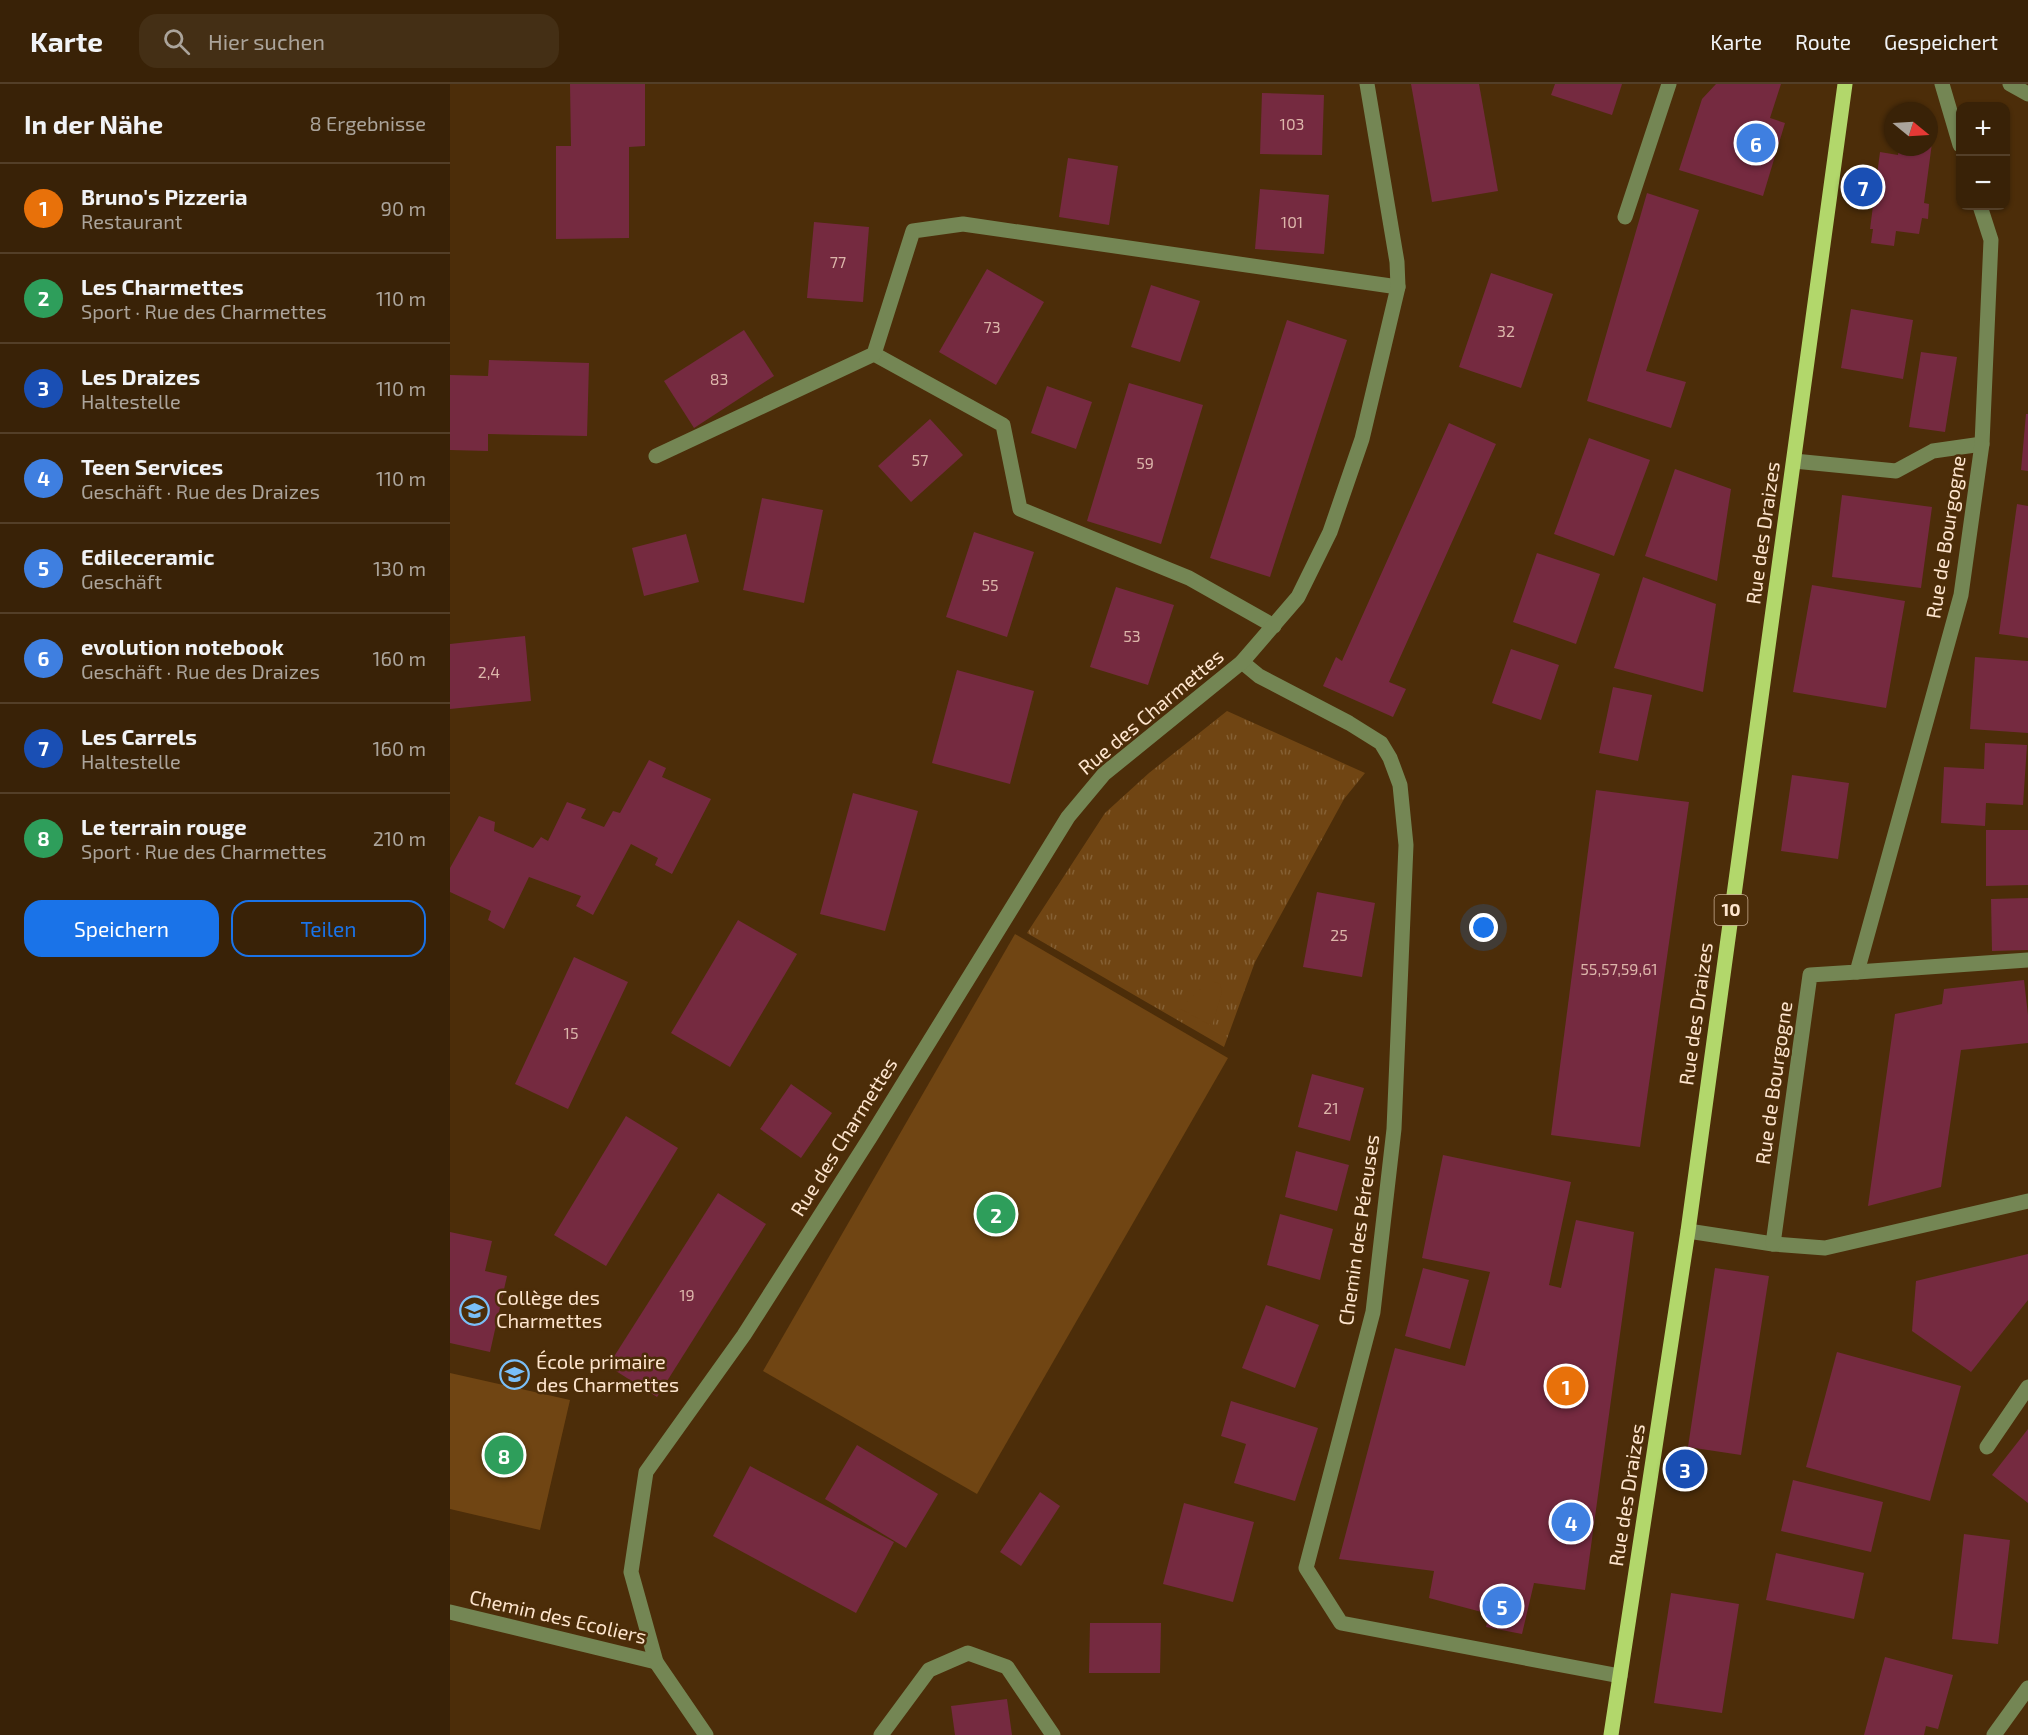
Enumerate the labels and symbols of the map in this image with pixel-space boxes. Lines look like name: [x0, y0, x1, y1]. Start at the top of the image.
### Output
north arrow: [1884, 102, 1938, 156]
house number: 103: [1280, 114, 1304, 133]
pin: 6: [1736, 120, 1776, 166]
pin: 7: [1844, 164, 1882, 210]
house number: 101: [1281, 212, 1303, 231]
house number: 77: [830, 252, 846, 271]
house number: 73: [983, 317, 1001, 336]
house number: 32: [1497, 321, 1515, 340]
house number: 83: [710, 369, 728, 388]
house number: 57: [912, 450, 928, 469]
house number: 59: [1136, 453, 1154, 472]
street label: Rue de Bourgogne: [1920, 454, 1970, 620]
street label: Rue des Draizes: [1740, 460, 1784, 606]
house number: 55: [981, 575, 999, 594]
house number: 53: [1123, 626, 1141, 645]
street label: Rue des Charmettes: [1073, 643, 1228, 779]
house number: 2,4: [478, 662, 500, 681]
road number: 10: [1714, 895, 1748, 925]
your location: [1469, 913, 1498, 942]
house number: 25: [1330, 925, 1348, 944]
street label: Rue des Draizes: [1673, 941, 1717, 1087]
house number: 55,57,59,61: [1580, 959, 1658, 978]
street label: Rue de Bourgogne: [1750, 1000, 1796, 1166]
house number: 15: [564, 1023, 578, 1042]
street label: Rue des Charmettes: [785, 1053, 902, 1220]
house number: 21: [1323, 1098, 1339, 1117]
street label: Chemin des Péreuses: [1333, 1133, 1383, 1327]
pin: 2: [976, 1192, 1016, 1236]
place label: Collège des Charmettes: [496, 1285, 602, 1332]
house number: 19: [679, 1285, 695, 1304]
school or university icon: Collège des Charmettes: [459, 1294, 491, 1326]
place label: École primaire des Charmettes: [536, 1349, 679, 1396]
school or university icon: École primaire des Charmettes: [499, 1358, 531, 1390]
pin: 1: [1546, 1364, 1586, 1408]
street label: Rue des Draizes: [1603, 1422, 1649, 1568]
pin: 8: [484, 1432, 524, 1478]
pin: 3: [1666, 1446, 1704, 1492]
pin: 4: [1552, 1500, 1590, 1544]
street label: Chemin des Ecoliers: [467, 1584, 649, 1648]
pin: 5: [1482, 1584, 1522, 1628]

